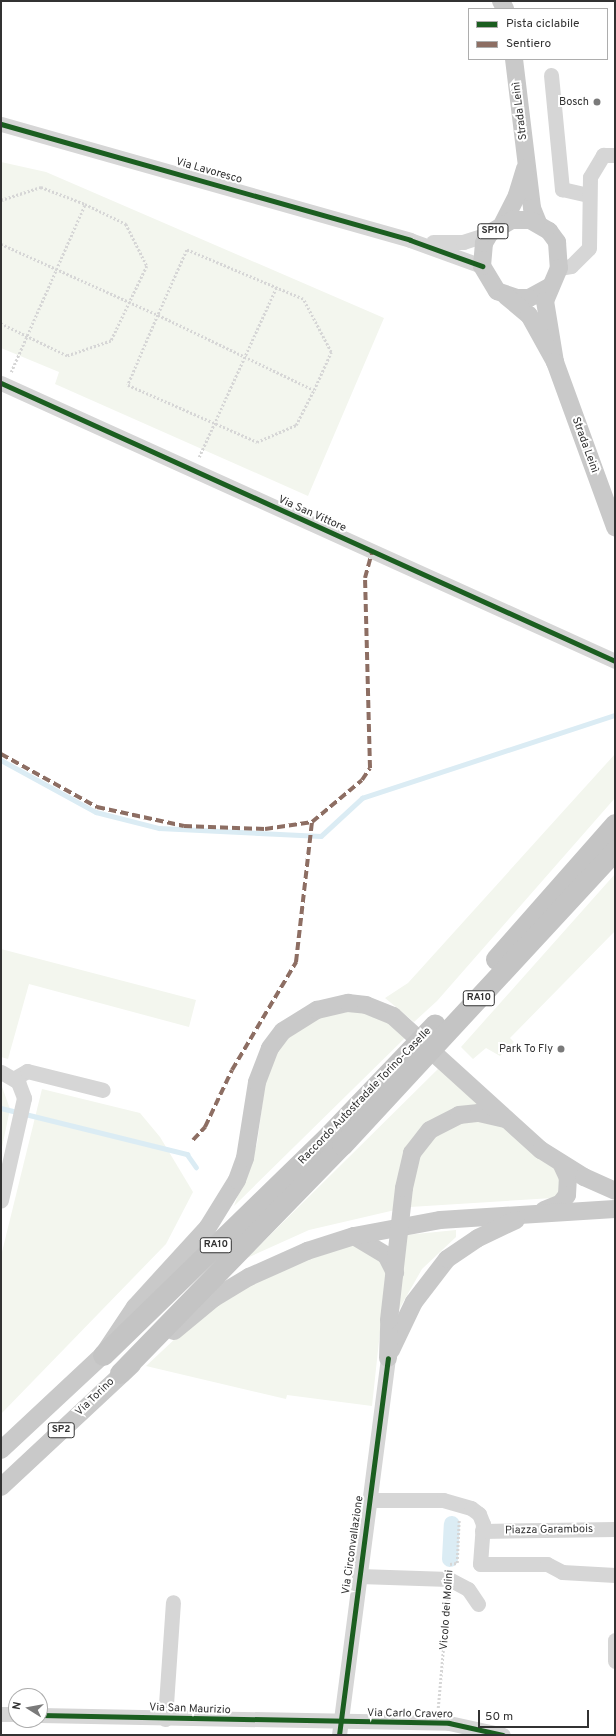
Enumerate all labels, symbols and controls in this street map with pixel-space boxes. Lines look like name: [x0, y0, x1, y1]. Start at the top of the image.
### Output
legend: [468, 8, 608, 60]
text: Pista ciclabile: [506, 16, 580, 32]
text: Sentiero: [506, 36, 551, 52]
street label: Strada Leinì: [510, 81, 530, 141]
place label: Bosch: [559, 95, 589, 109]
marker: Bosch: [592, 97, 602, 107]
street label: Via Lavoresco: [174, 155, 244, 187]
road number: SP10: [477, 223, 509, 239]
street label: Strada Leinì: [569, 415, 601, 475]
street label: Via San Vittore: [276, 493, 348, 535]
road number: RA10: [462, 990, 496, 1006]
street label: Raccordo Autostradale Torino-Caselle: [296, 1024, 434, 1168]
place label: Park To Fly: [499, 1042, 553, 1056]
marker: Park To Fly: [556, 1044, 566, 1054]
road number: RA10: [199, 1237, 233, 1253]
street label: Via Torino: [73, 1375, 117, 1419]
road number: SP2: [47, 1422, 75, 1438]
street label: Via Circonvallazione: [340, 1495, 366, 1595]
street label: Piazza Garambois: [505, 1523, 593, 1537]
street label: Vicolo dei Molini: [438, 1569, 456, 1651]
north arrow: [8, 1688, 48, 1728]
text: N: [10, 1701, 25, 1711]
street label: Via San Maurizio: [149, 1701, 231, 1717]
scale bar: [480, 1702, 591, 1728]
street label: Via Carlo Cravero: [367, 1707, 453, 1721]
text: 50 m: [485, 1709, 513, 1725]

